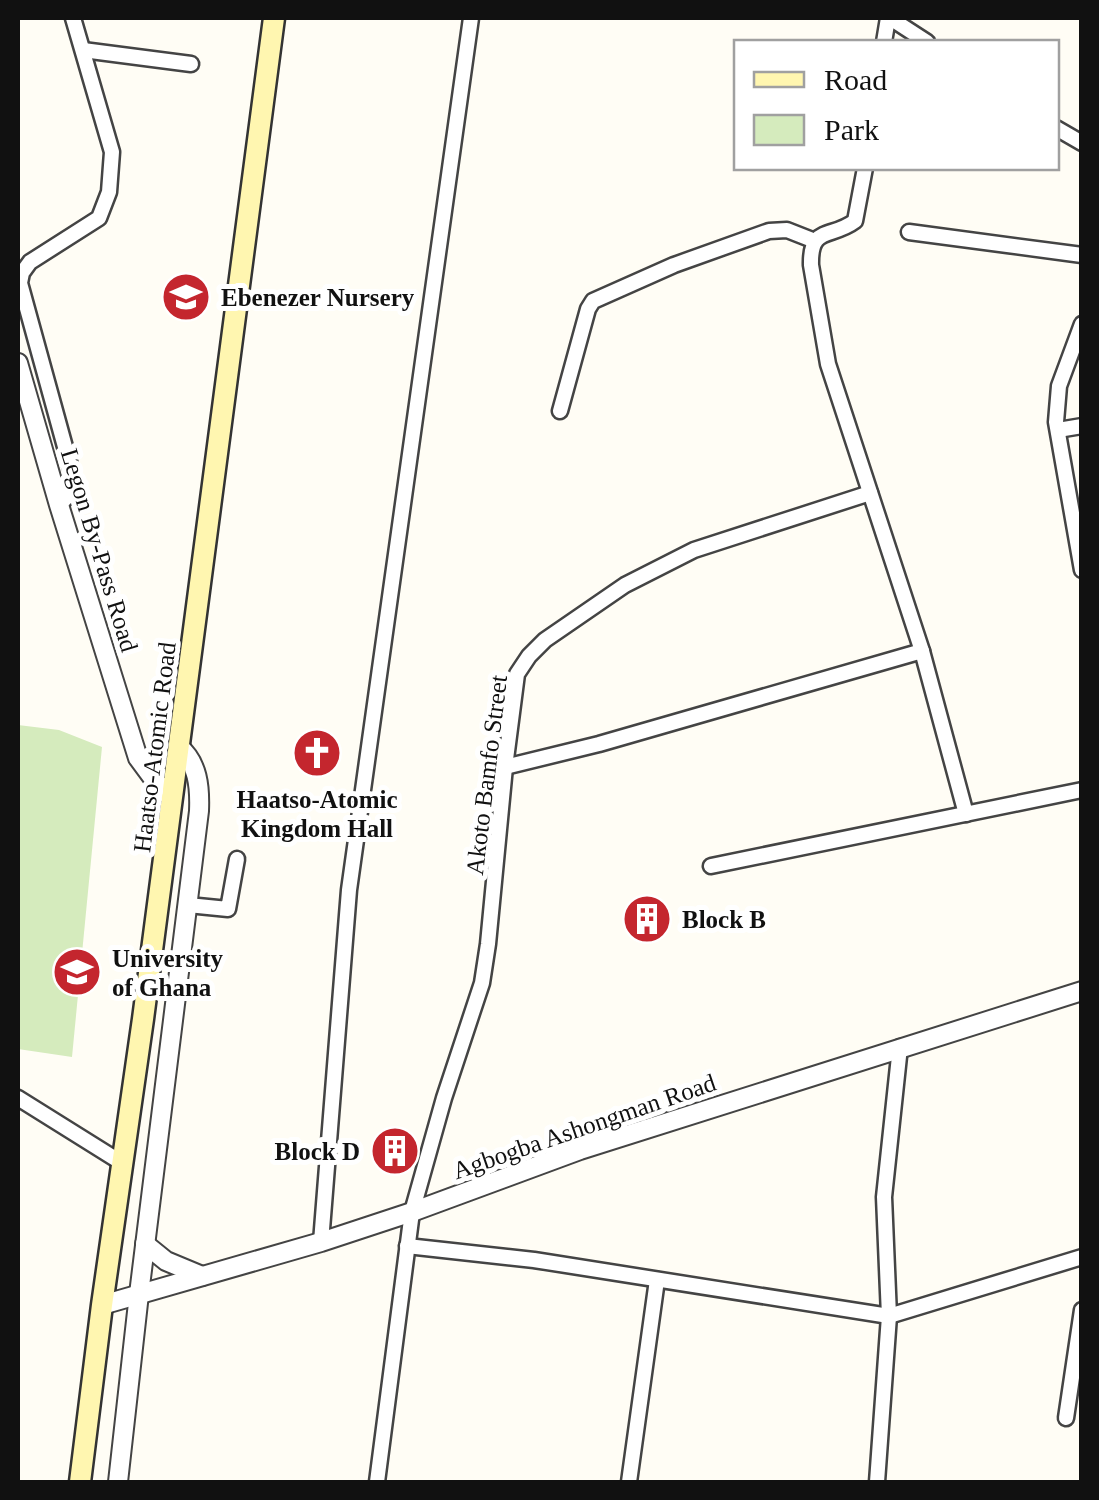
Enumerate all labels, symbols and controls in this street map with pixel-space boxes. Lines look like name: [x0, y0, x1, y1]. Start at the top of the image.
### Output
legend: [734, 40, 1059, 170]
text: Road: [824, 63, 887, 96]
text: Park: [824, 113, 879, 146]
school or university icon: Ebenezer Nursery: [160, 271, 212, 323]
place label: Ebenezer Nursery: [221, 284, 415, 311]
street label: Legon By-Pass Road: [56, 445, 143, 656]
street label: Haatso-Atomic Road: [128, 640, 181, 854]
street label: Akoto Bamfo Street: [461, 673, 512, 877]
church icon: Haatso-Atomic Kingdom Hall: [291, 727, 343, 779]
place label: Haatso-Atomic Kingdom Hall: [236, 786, 398, 842]
building icon: Block B: [621, 893, 673, 945]
place label: Block B: [682, 906, 766, 933]
place label: University of Ghana: [112, 945, 224, 1001]
school or university icon: University of Ghana: [51, 946, 103, 998]
street label: Agbogba Ashongman Road: [449, 1069, 720, 1184]
building icon: Block D: [369, 1125, 421, 1177]
place label: Block D: [275, 1138, 360, 1165]

